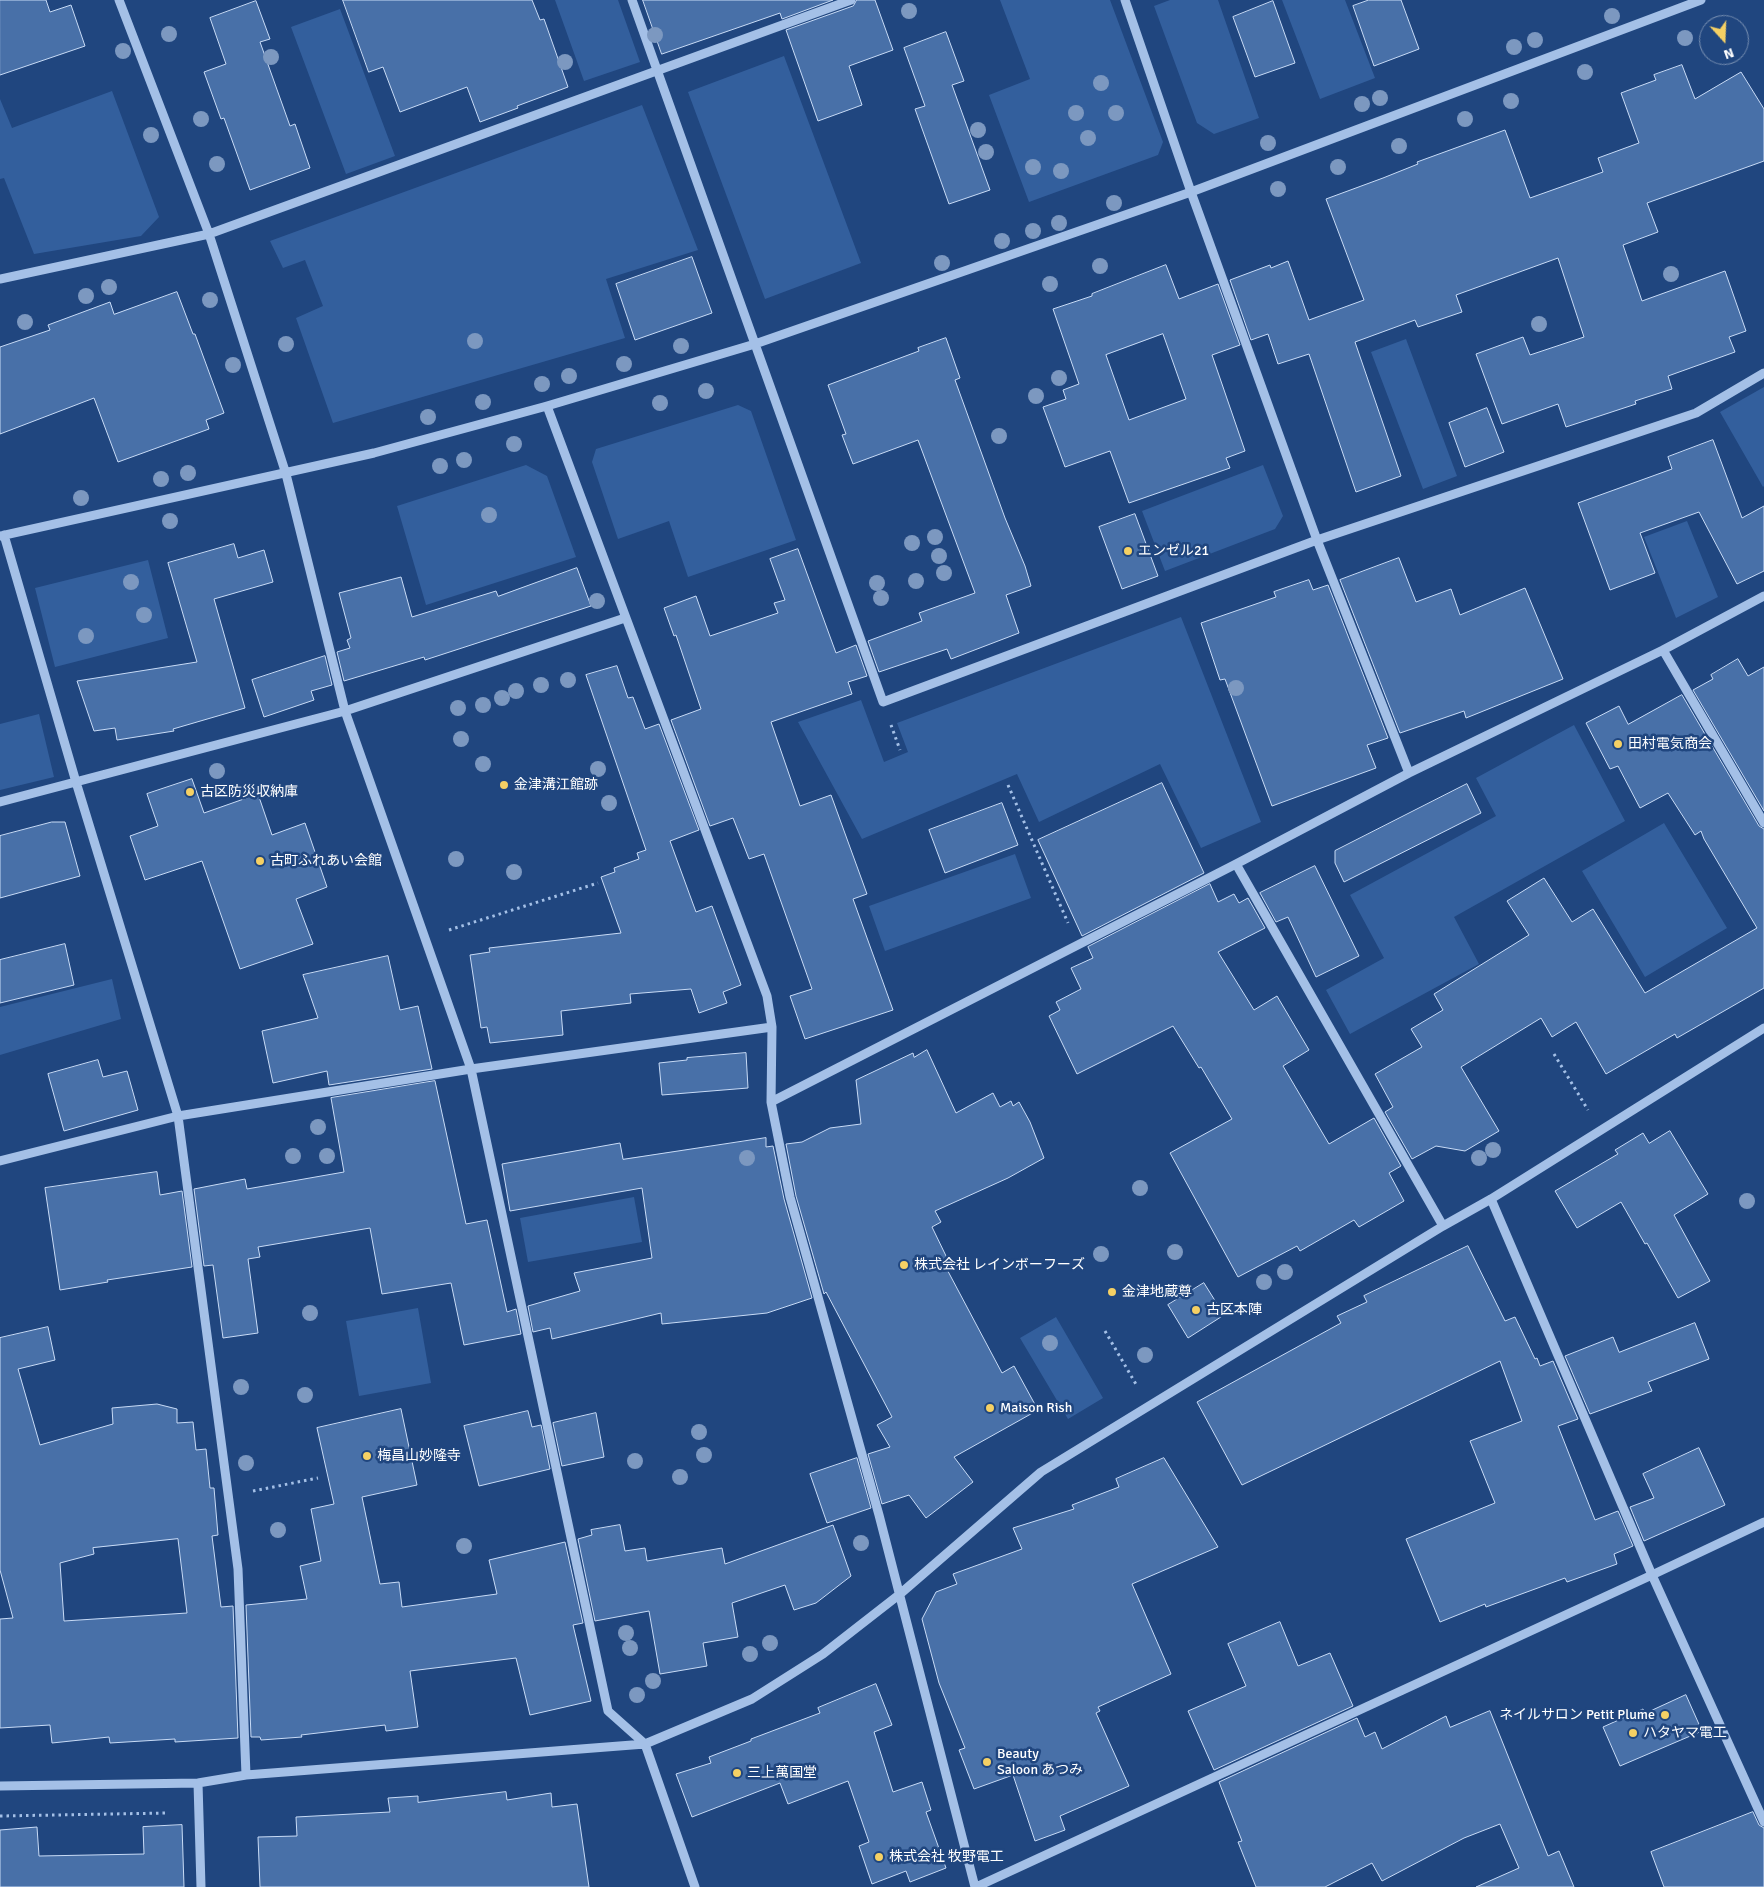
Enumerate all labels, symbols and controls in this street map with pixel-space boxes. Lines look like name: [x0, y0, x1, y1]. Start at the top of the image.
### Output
north arrow: [1699, 15, 1749, 65]
text: N: [1721, 44, 1736, 63]
place label: エンゼル21: [1138, 543, 1209, 559]
marker: エンゼル21: [1122, 545, 1134, 557]
place label: 田村電気商会: [1628, 736, 1712, 752]
marker: 田村電気商会: [1612, 738, 1624, 750]
place label: 金津溝江館跡: [514, 777, 598, 793]
marker: 金津溝江館跡: [498, 779, 510, 791]
place label: 古区防災収納庫: [200, 784, 298, 800]
marker: 古区防災収納庫: [184, 786, 196, 798]
place label: 古町ふれあい会館: [270, 853, 382, 869]
marker: 古町ふれあい会館: [254, 855, 266, 867]
place label: 株式会社 レインボーフーズ: [914, 1257, 1085, 1273]
marker: 株式会社 レインボーフーズ: [898, 1259, 910, 1271]
place label: 金津地蔵尊: [1122, 1284, 1192, 1300]
marker: 金津地蔵尊: [1106, 1286, 1118, 1298]
place label: 古区本陣: [1206, 1302, 1262, 1318]
marker: 古区本陣: [1190, 1304, 1202, 1316]
place label: Maison Rish: [1000, 1400, 1072, 1416]
marker: Maison Rish: [984, 1402, 996, 1414]
place label: 梅昌山妙隆寺: [377, 1448, 461, 1464]
marker: 梅昌山妙隆寺: [361, 1450, 373, 1462]
place label: ネイルサロン Petit Plume: [1499, 1707, 1655, 1723]
marker: ネイルサロン Petit Plume: [1659, 1709, 1671, 1721]
place label: ハタヤマ電工: [1643, 1725, 1727, 1741]
marker: ハタヤマ電工: [1627, 1727, 1639, 1739]
place label: Beauty Saloon あつみ: [997, 1746, 1083, 1778]
marker: Beauty Saloon あつみ: [981, 1756, 993, 1768]
place label: 三上萬国堂: [747, 1765, 817, 1781]
marker: 三上萬国堂: [731, 1767, 743, 1779]
place label: 株式会社 牧野電工: [889, 1849, 1004, 1865]
marker: 株式会社 牧野電工: [873, 1851, 885, 1863]

